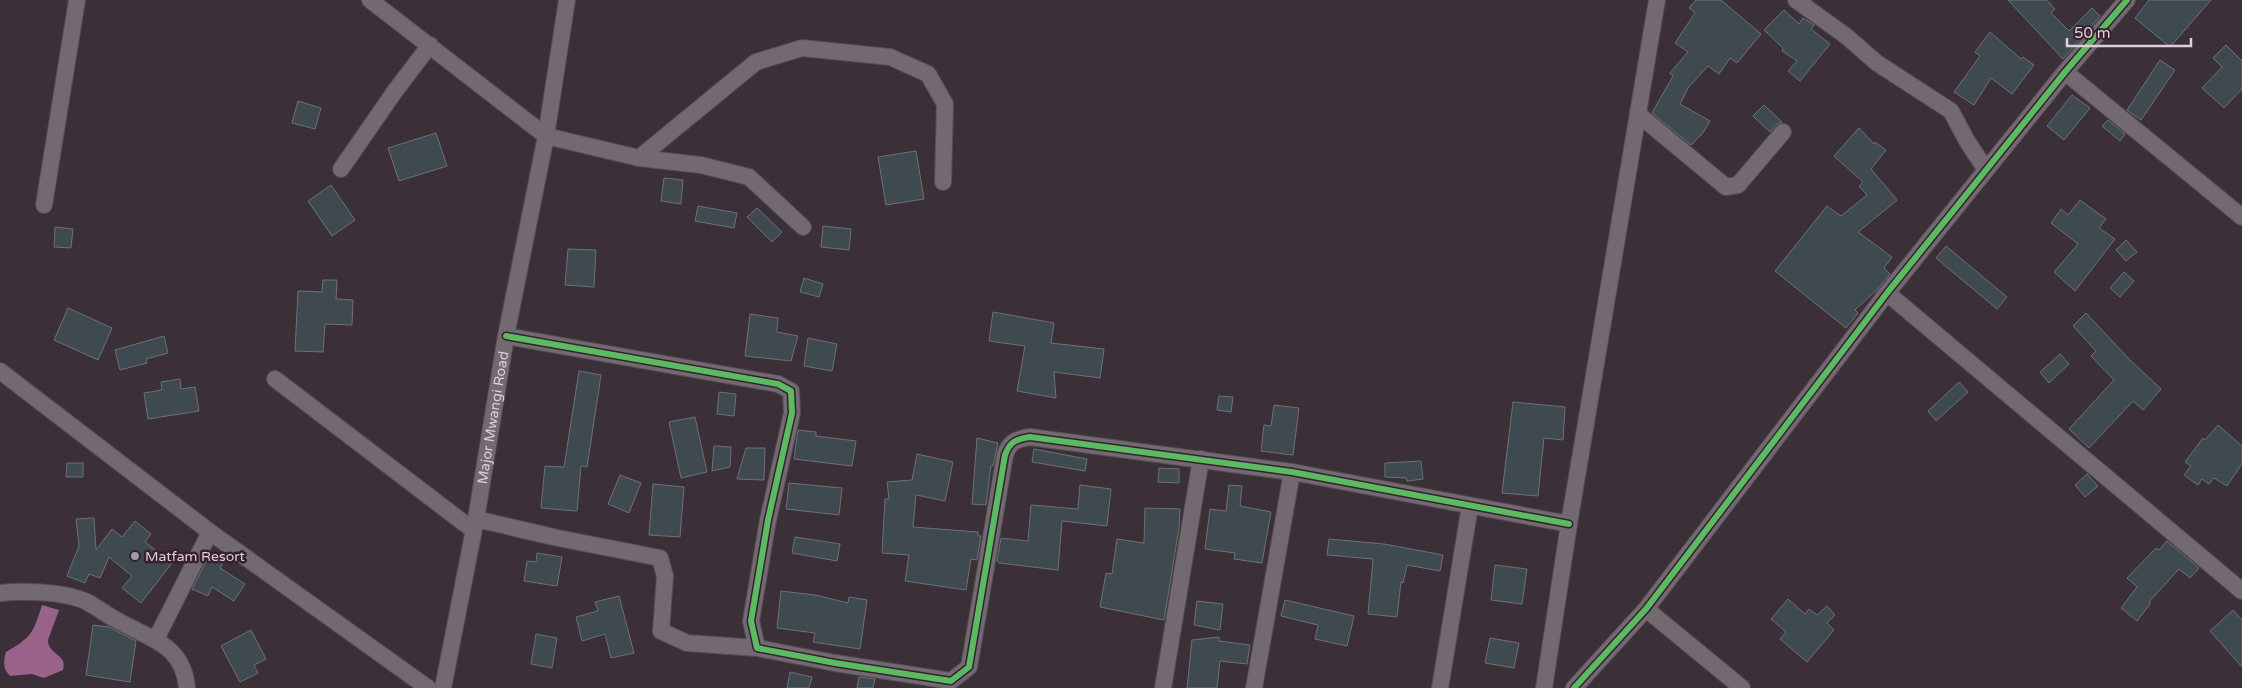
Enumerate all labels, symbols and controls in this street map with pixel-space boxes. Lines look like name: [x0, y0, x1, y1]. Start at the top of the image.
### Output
scale bar: [2067, 15, 2191, 47]
text: 50 m: [2074, 24, 2111, 42]
street label: Major Mwangi Road: [474, 350, 512, 485]
place label: Matfam Resort: [145, 548, 246, 565]
marker: Matfam Resort: [129, 550, 141, 562]

